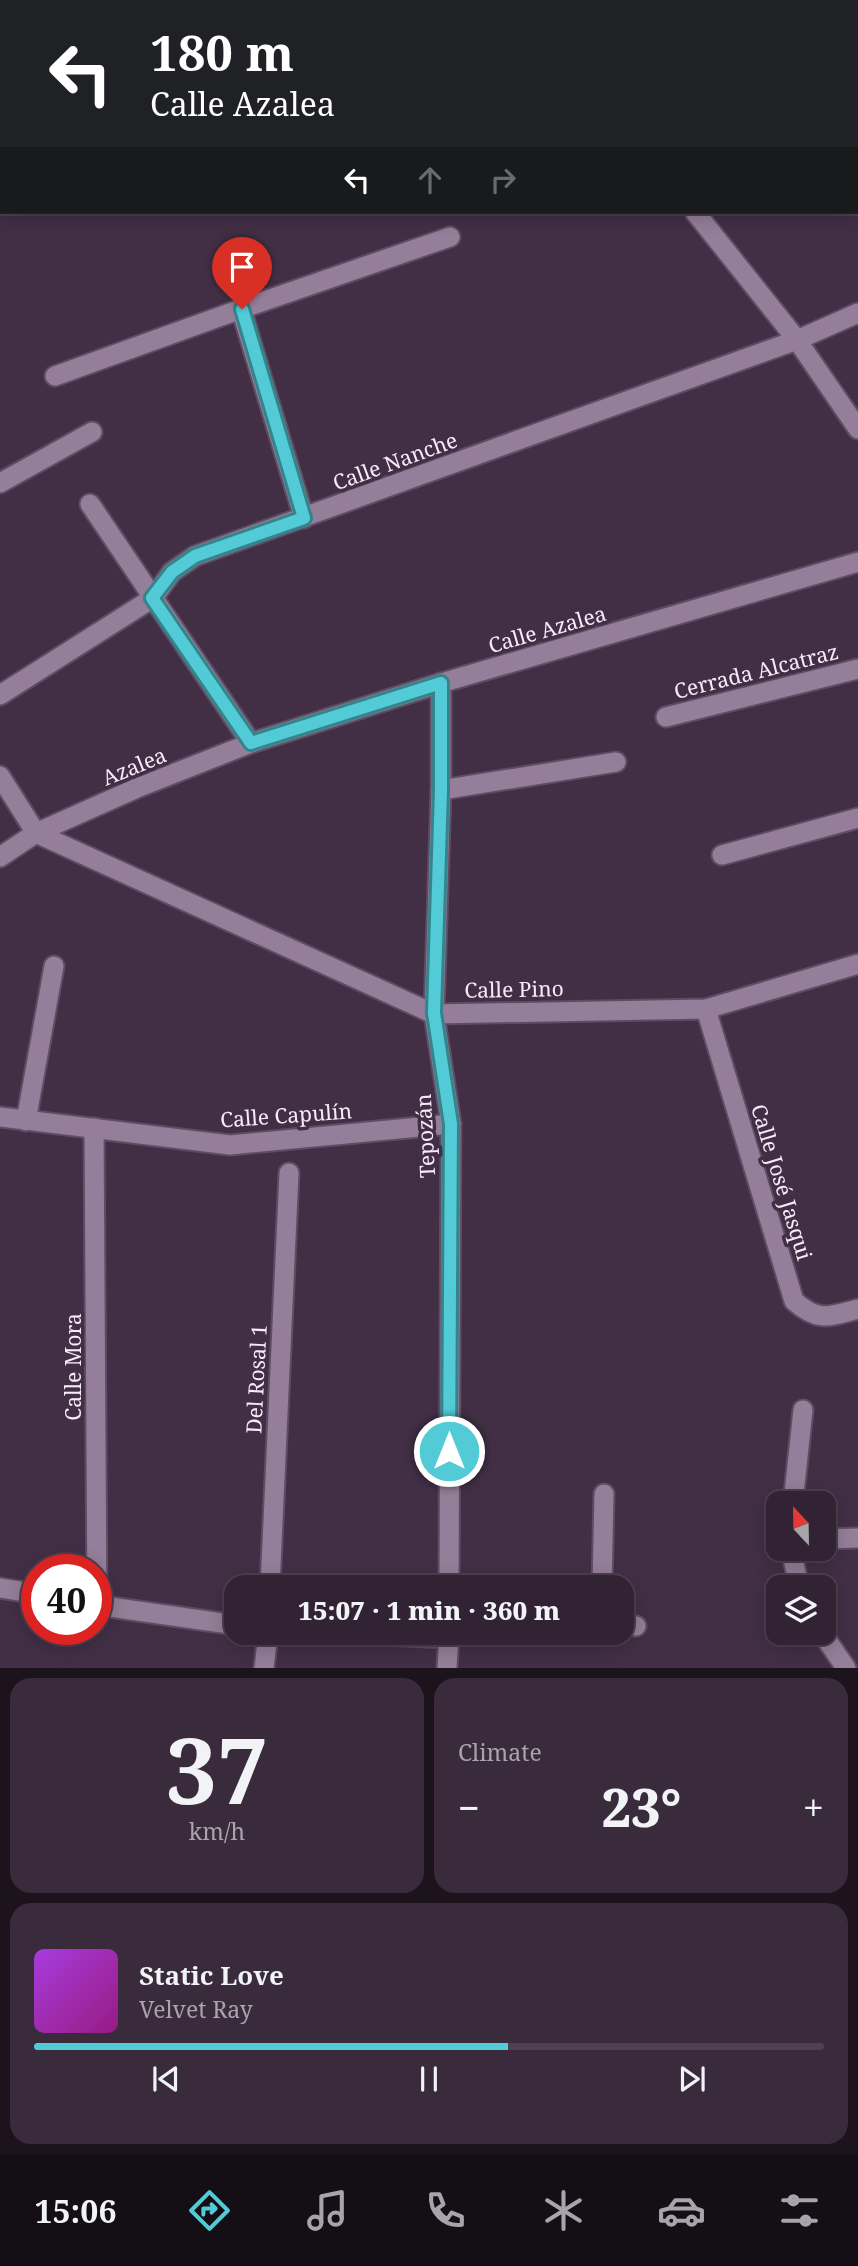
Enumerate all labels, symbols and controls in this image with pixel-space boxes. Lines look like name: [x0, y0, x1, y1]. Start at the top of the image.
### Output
text: 180 m: [150, 19, 294, 85]
icon: left: [35, 28, 126, 119]
text: Calle Azalea: [150, 82, 335, 125]
icon: left: [338, 161, 376, 199]
icon: ahead: [411, 161, 449, 199]
icon: right: [484, 161, 522, 199]
pin: [212, 237, 272, 309]
icon: arrive: [223, 248, 261, 286]
street label: Calle Nanche: [329, 425, 461, 497]
street label: Calle Azalea: [485, 599, 609, 659]
street label: Cerrada Alcatraz: [671, 637, 841, 705]
street label: Azalea: [98, 740, 170, 792]
street label: Calle Pino: [464, 974, 564, 1004]
street label: Tepozán: [409, 1093, 441, 1179]
street label: Calle Capulín: [219, 1096, 353, 1134]
street label: Calle José Jasqui: [745, 1100, 819, 1264]
street label: Calle Mora: [59, 1313, 87, 1421]
street label: Del Rosal 1: [239, 1324, 273, 1434]
position arrow: [412, 1414, 486, 1488]
north arrow: [766, 1491, 836, 1561]
map controls: [766, 1491, 836, 1645]
speed limit sign: 40: [21, 1554, 112, 1645]
button: layers: [766, 1575, 836, 1645]
text: 15:07 · 1 min · 360 m: [298, 1592, 560, 1628]
text: 37: [166, 1707, 268, 1831]
text: Climate: [458, 1736, 542, 1768]
text: 23°: [601, 1771, 681, 1842]
text: −: [458, 1781, 480, 1833]
text: +: [803, 1781, 824, 1833]
text: km/h: [189, 1815, 245, 1847]
text: Static Love: [139, 1957, 284, 1993]
text: Velvet Ray: [139, 1993, 253, 2025]
icon: previous: [147, 2060, 185, 2098]
icon: pause: [410, 2060, 448, 2098]
icon: next: [673, 2060, 711, 2098]
icon: directions: [185, 2186, 234, 2235]
icon: music: [303, 2186, 352, 2235]
icon: phone: [421, 2186, 470, 2235]
icon: climate: [539, 2186, 588, 2235]
icon: car: [657, 2186, 706, 2235]
icon: filters: [775, 2186, 824, 2235]
text: 15:06: [34, 2189, 116, 2232]

